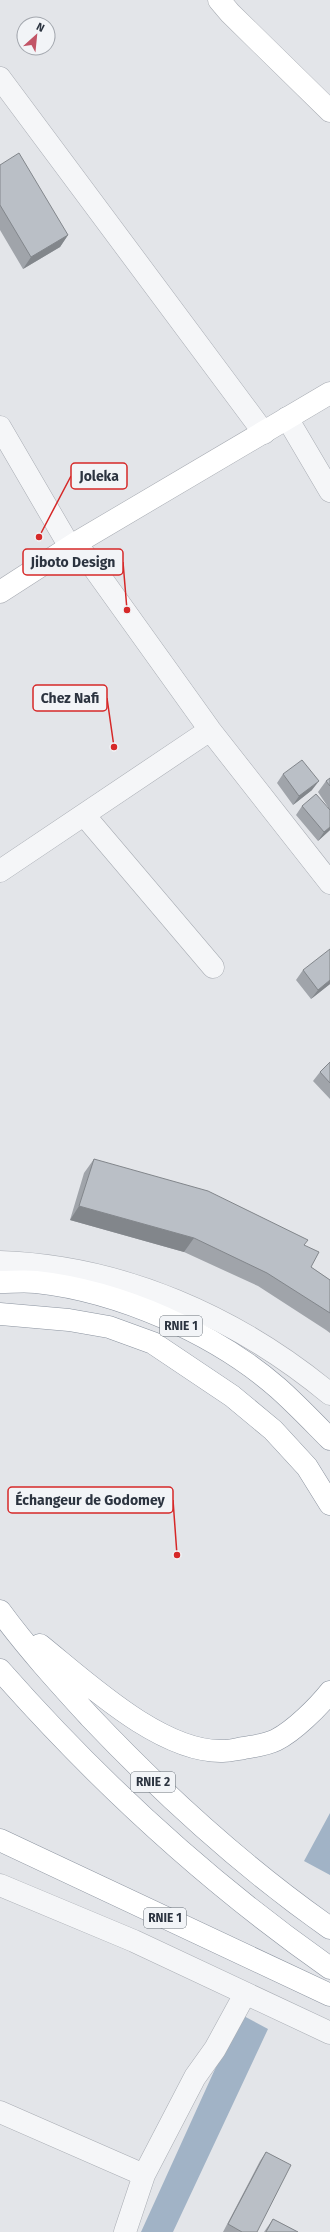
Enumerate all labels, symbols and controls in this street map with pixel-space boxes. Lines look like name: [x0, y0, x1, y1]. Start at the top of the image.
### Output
north arrow: [16, 16, 56, 56]
text: N: [34, 20, 47, 35]
callout: Joleka: [71, 463, 127, 489]
text: Joleka: [78, 468, 119, 485]
callout: Jiboto Design: [23, 549, 123, 575]
text: Jiboto Design: [30, 554, 115, 571]
callout: Chez Nafi: [33, 685, 107, 711]
text: Chez Nafi: [41, 690, 99, 707]
road number: RNIE 1: [160, 1316, 202, 1336]
callout: Échangeur de Godomey: [8, 1487, 173, 1513]
text: Échangeur de Godomey: [15, 1491, 166, 1509]
road number: RNIE 2: [131, 1772, 175, 1792]
road number: RNIE 1: [144, 1908, 186, 1928]

